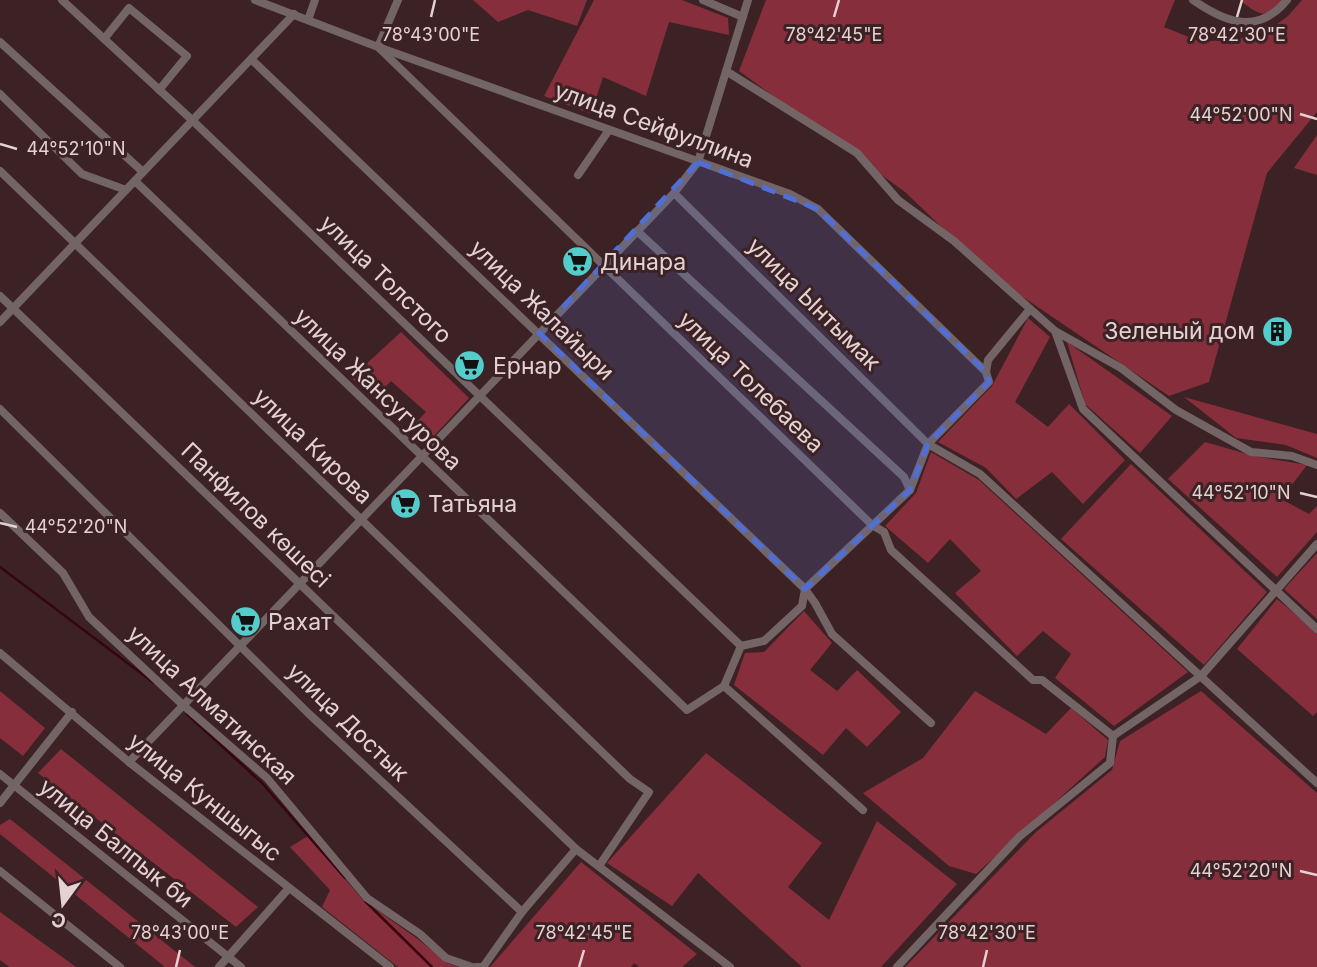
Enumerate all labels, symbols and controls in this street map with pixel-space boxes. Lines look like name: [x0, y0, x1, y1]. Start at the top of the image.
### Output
text: 78°43'00"E: [382, 24, 480, 45]
text: 78°42'45"E: [786, 24, 882, 45]
text: 78°42'30"E: [1188, 24, 1286, 45]
street label: улица Сейфуллина: [551, 76, 757, 174]
text: 44°52'00"N: [1189, 104, 1293, 125]
text: 44°52'10"N: [26, 138, 126, 159]
street label: улица Толстого: [314, 209, 458, 349]
street label: улица Ынтымак: [742, 232, 887, 377]
street label: улица Жалайыри: [464, 234, 620, 386]
supermarket icon: Динара: [560, 245, 594, 279]
place label: Динара: [600, 248, 686, 276]
street label: улица Жансугурова: [288, 302, 468, 476]
street label: улица Толебаева: [673, 306, 829, 458]
building icon: Зеленый дом: [1261, 314, 1295, 348]
place label: Зеленый дом: [1104, 317, 1255, 345]
supermarket icon: Ернар: [453, 349, 487, 383]
place label: Ернар: [493, 352, 562, 380]
street label: улица Кирова: [248, 382, 378, 510]
street label: Панфилов көшесі: [176, 437, 336, 593]
text: 44°52'10"N: [1191, 482, 1291, 503]
supermarket icon: Татьяна: [388, 487, 422, 521]
place label: Татьяна: [428, 490, 517, 518]
text: 44°52'20"N: [25, 516, 127, 537]
supermarket icon: Рахат: [228, 605, 262, 639]
place label: Рахат: [268, 608, 332, 636]
street label: улица Алматинская: [122, 619, 302, 791]
street label: улица Достык: [281, 657, 415, 787]
street label: улица Куншыгыс: [123, 727, 287, 867]
street label: улица Балпык би: [34, 773, 198, 913]
text: 44°52'20"N: [1190, 860, 1292, 881]
north arrow: [28, 869, 98, 939]
text: С: [49, 907, 68, 933]
text: 78°43'00"E: [131, 922, 229, 943]
text: 78°42'45"E: [536, 922, 632, 943]
text: 78°42'30"E: [938, 922, 1036, 943]

